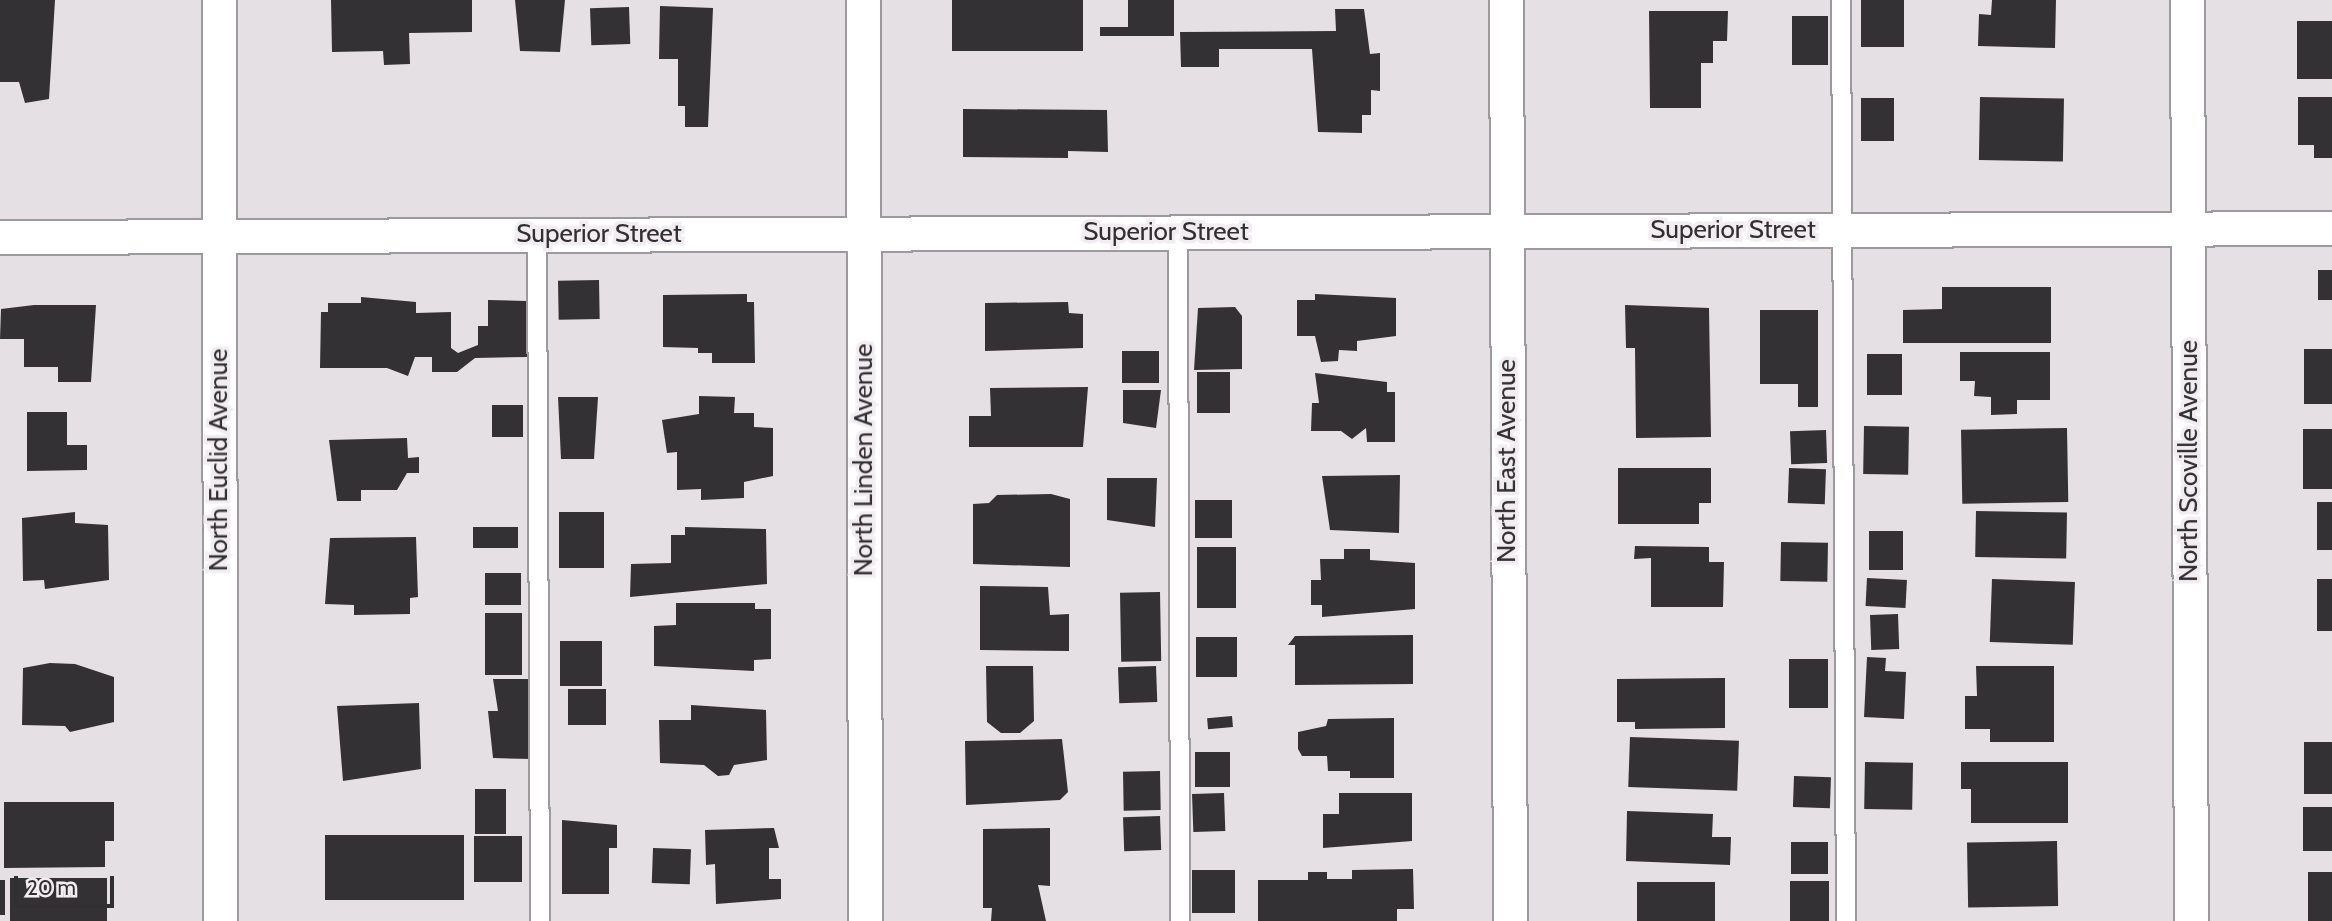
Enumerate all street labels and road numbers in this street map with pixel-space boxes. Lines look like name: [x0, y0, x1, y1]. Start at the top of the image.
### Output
street label: Superior Street: [1650, 214, 1816, 246]
street label: Superior Street: [1083, 216, 1249, 248]
street label: Superior Street: [516, 218, 682, 250]
street label: North Scoville Avenue: [2173, 340, 2205, 582]
street label: North Linden Avenue: [848, 344, 880, 576]
street label: North Euclid Avenue: [203, 349, 235, 571]
street label: North East Avenue: [1491, 359, 1523, 563]

